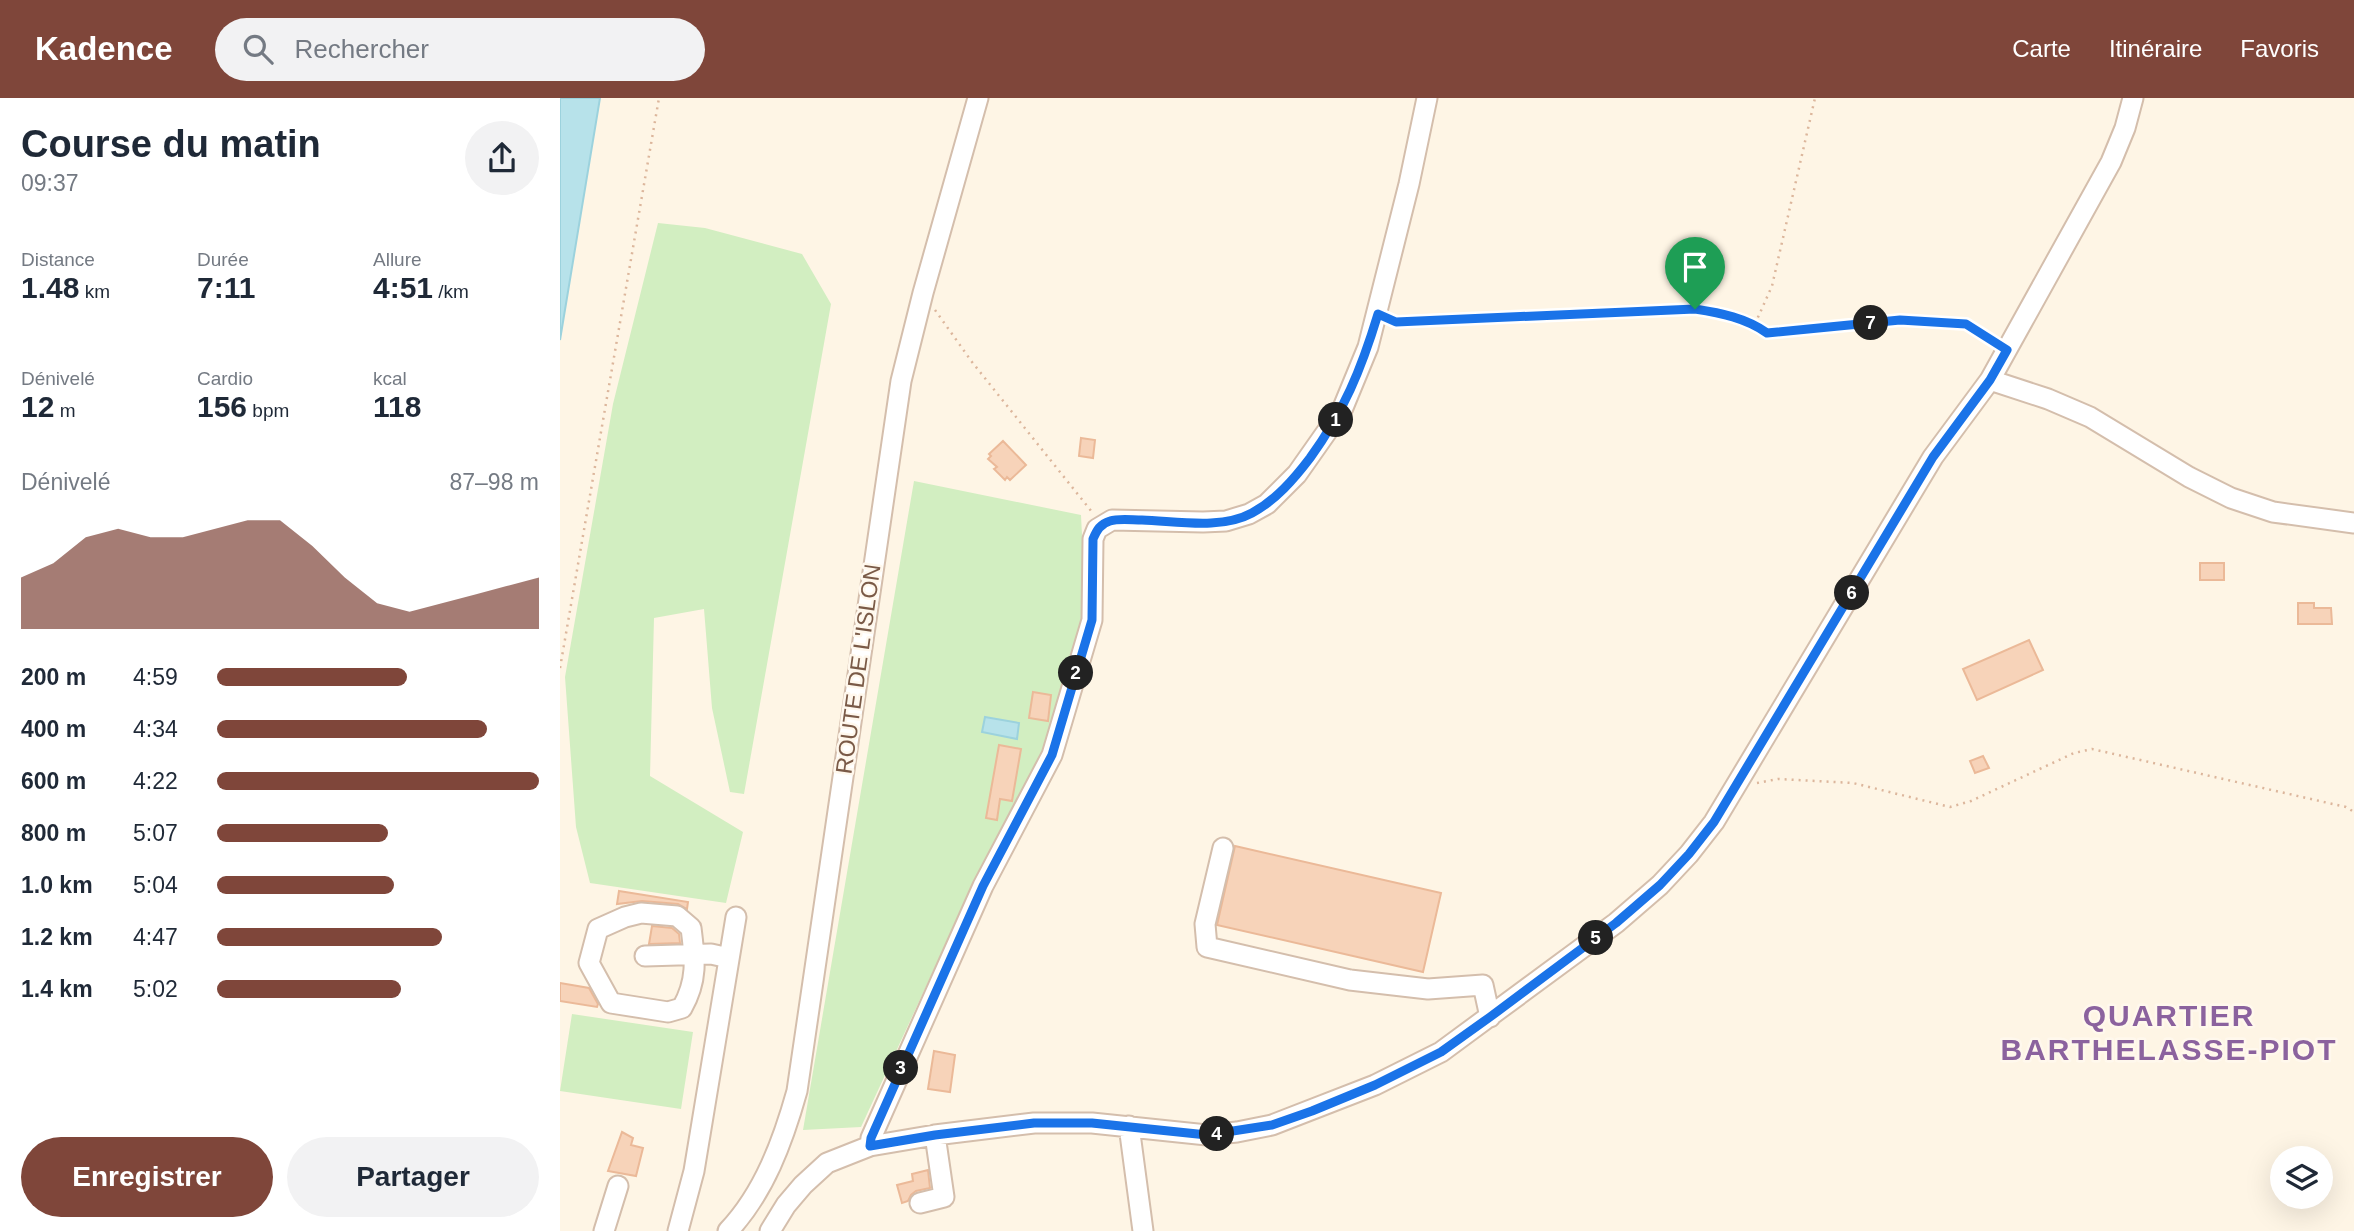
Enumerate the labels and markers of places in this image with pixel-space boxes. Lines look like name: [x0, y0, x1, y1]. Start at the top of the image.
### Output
pin: [1665, 237, 1725, 309]
pin: 7: [1854, 306, 1888, 341]
pin: 1: [1318, 402, 1354, 438]
pin: 6: [1834, 575, 1870, 610]
pin: 2: [1058, 656, 1094, 690]
pin: 5: [1578, 920, 1614, 956]
pin: 3: [884, 1051, 918, 1086]
pin: 4: [1200, 1116, 1234, 1152]

